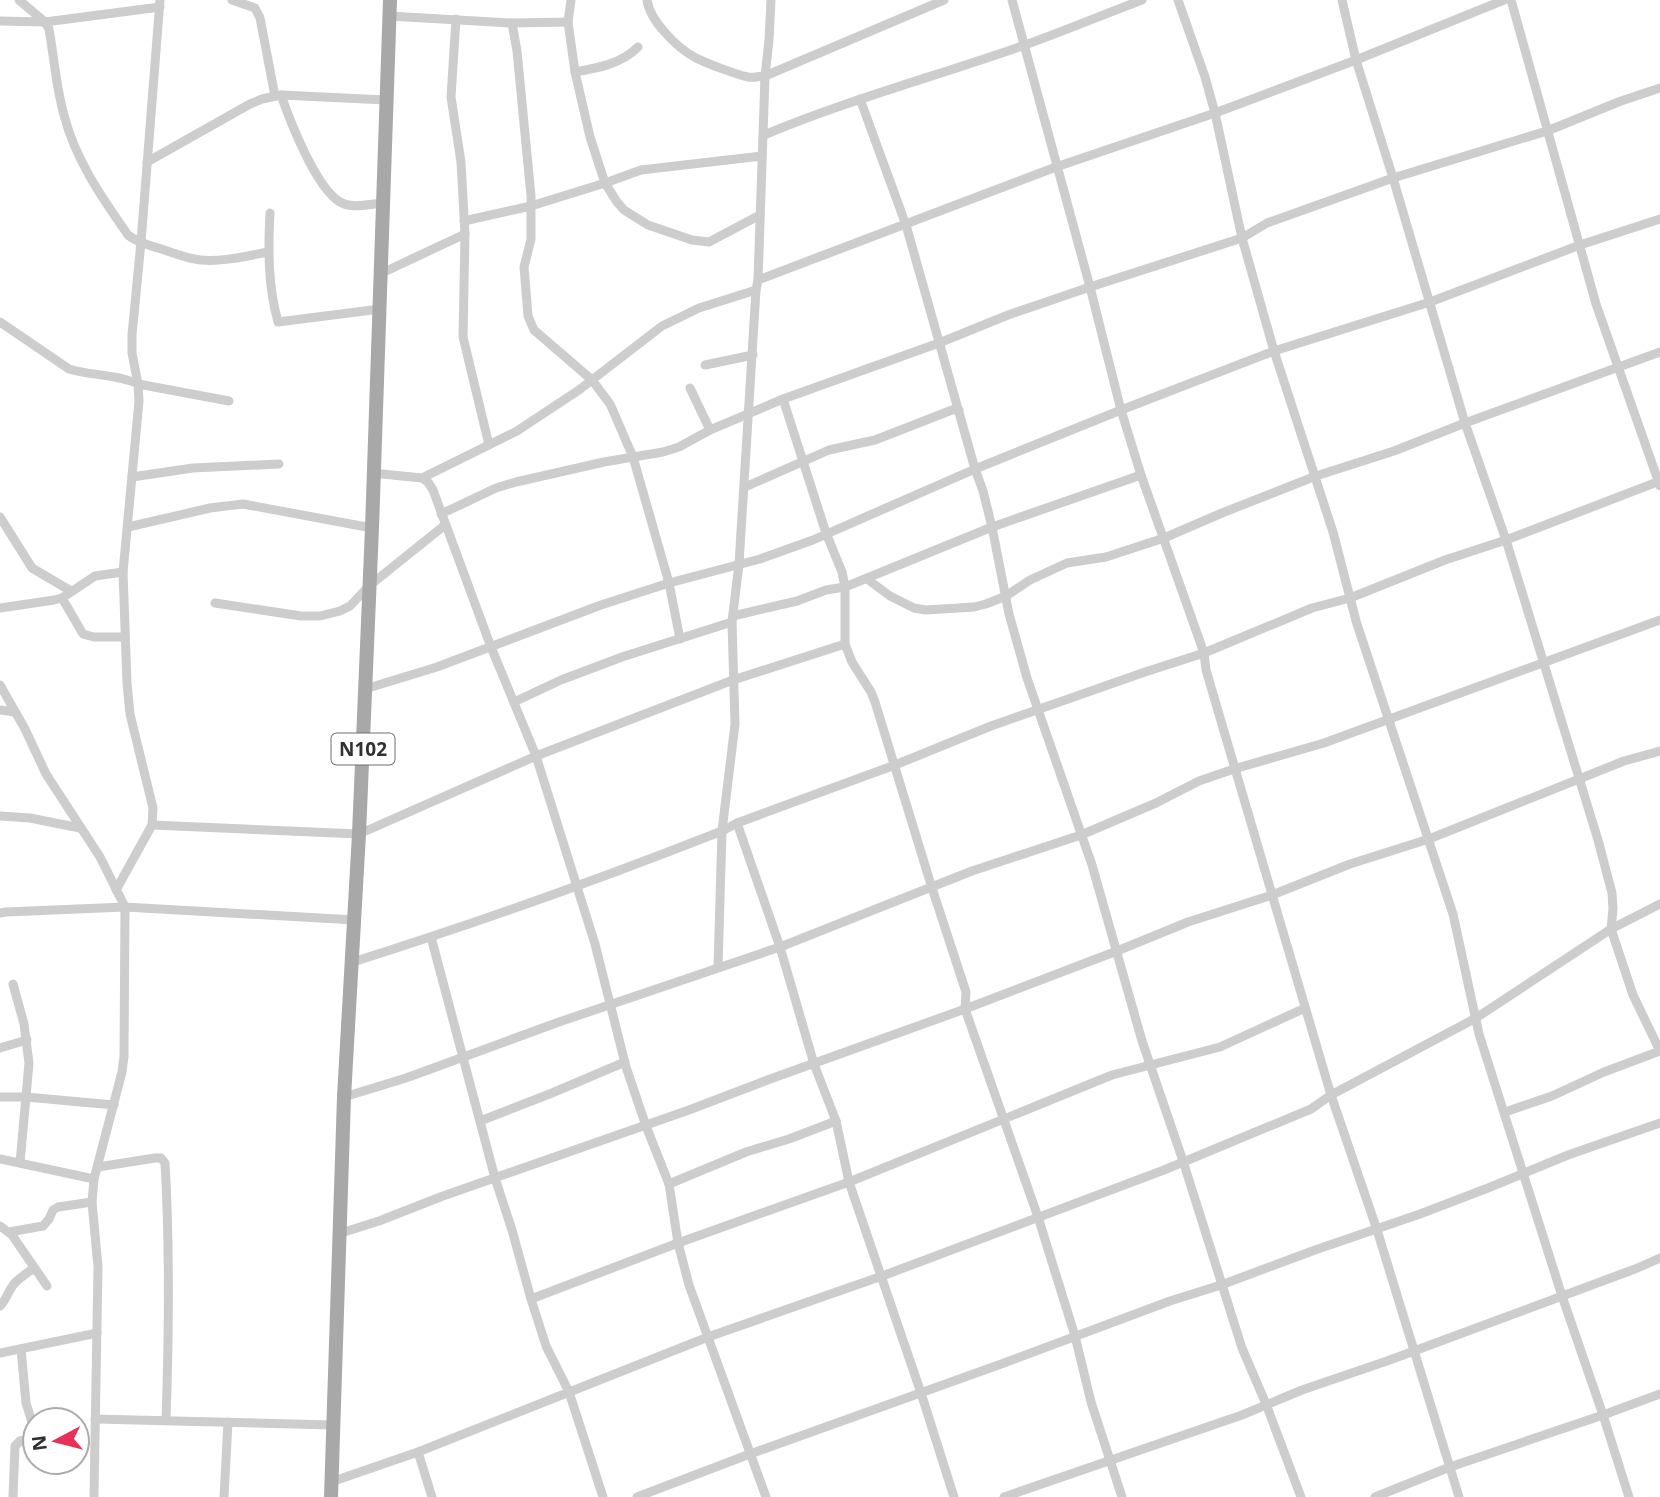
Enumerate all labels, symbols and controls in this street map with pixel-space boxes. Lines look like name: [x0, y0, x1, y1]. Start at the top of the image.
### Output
road number: N102: [332, 734, 394, 764]
north arrow: [21, 1406, 91, 1476]
text: N: [25, 1434, 53, 1452]

